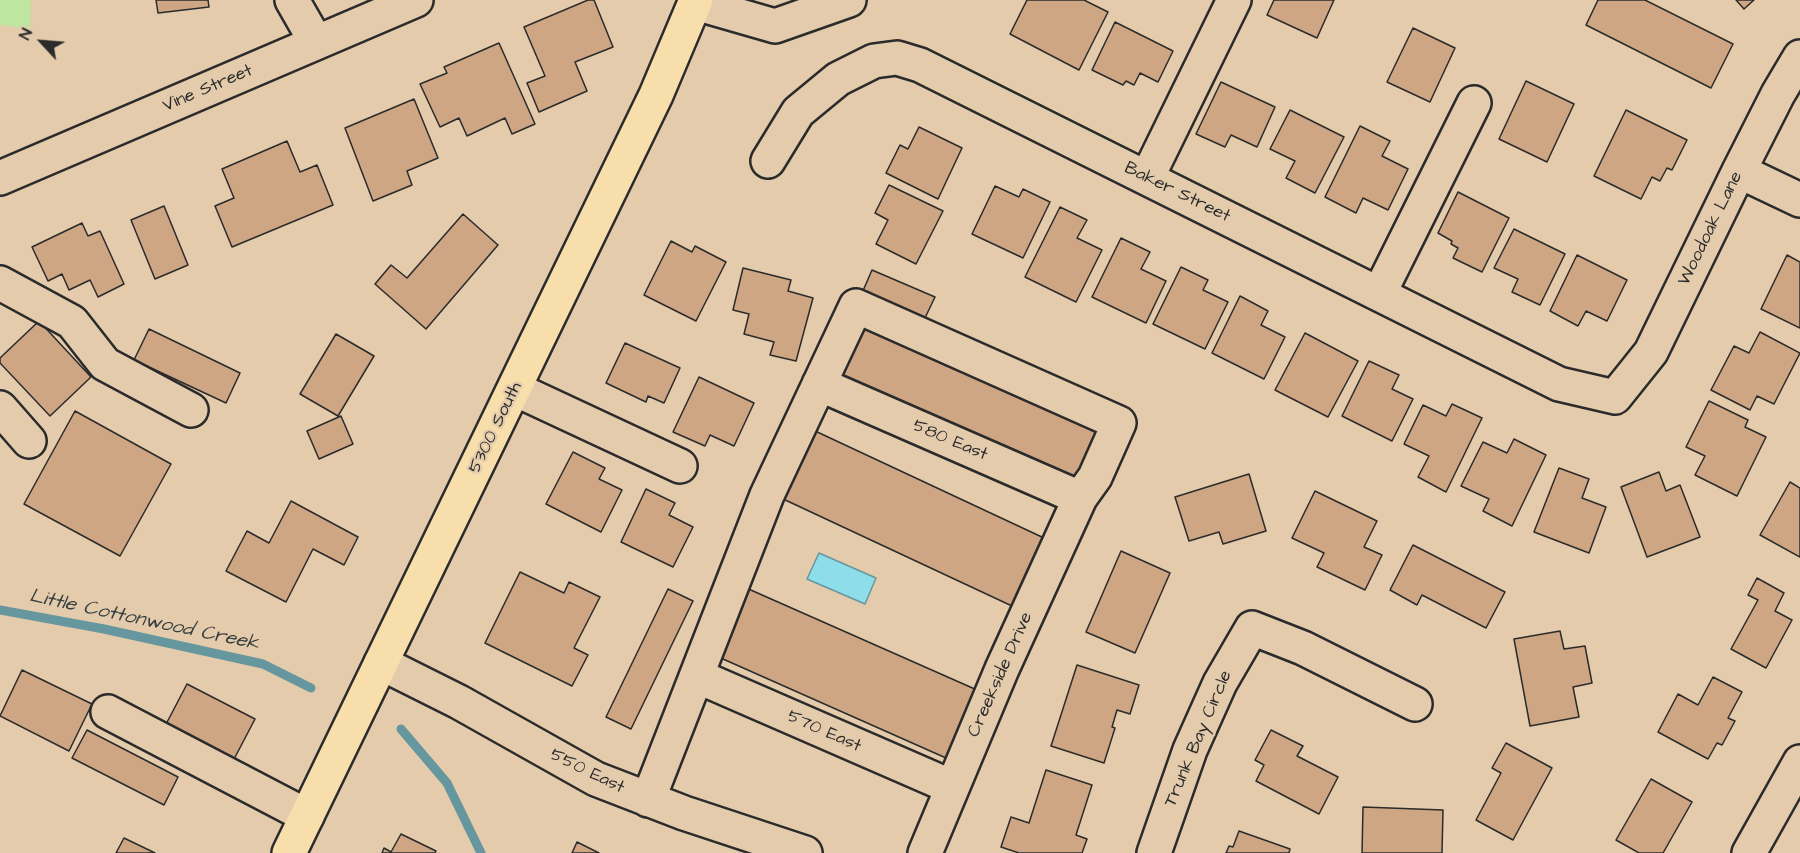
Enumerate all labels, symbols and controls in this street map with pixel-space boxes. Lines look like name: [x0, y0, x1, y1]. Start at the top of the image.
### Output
north arrow: [12, 12, 72, 72]
text: N: [14, 25, 38, 43]
street label: Vine Street: [160, 60, 256, 118]
street label: Baker Street: [1120, 158, 1234, 228]
street label: Woodoak Lane: [1674, 168, 1748, 290]
street label: 5300 South: [465, 379, 527, 477]
street label: 580 East: [909, 416, 991, 466]
water label: Little Cottonwood Creek: [27, 585, 261, 657]
street label: Creekside Drive: [964, 609, 1038, 741]
street label: Trunk Bay Circle: [1161, 668, 1237, 810]
street label: 570 East: [784, 706, 864, 758]
street label: 550 East: [546, 745, 628, 799]

